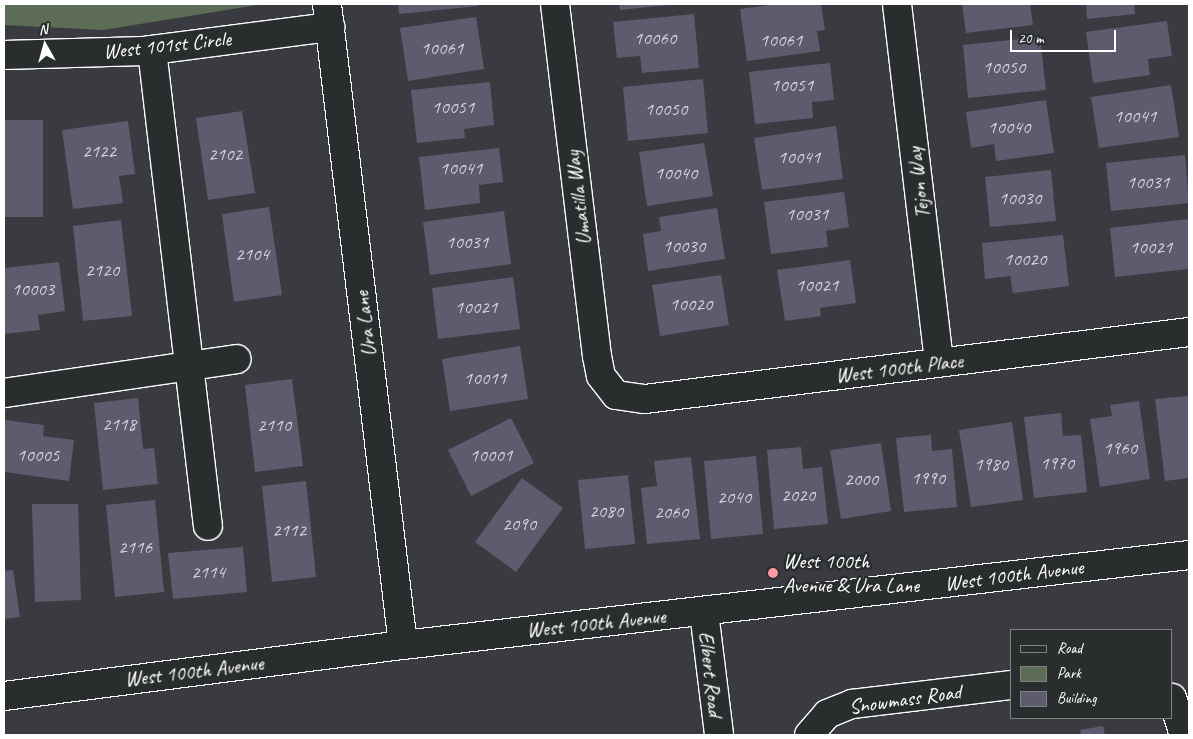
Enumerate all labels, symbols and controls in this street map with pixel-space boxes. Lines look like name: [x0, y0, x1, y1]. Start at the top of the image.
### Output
north arrow: [20, 20, 70, 70]
scale bar: [1013, 20, 1119, 52]
text: N: [38, 21, 48, 39]
street label: West 101st Circle: [102, 26, 232, 64]
house number: 10060: [634, 28, 676, 50]
text: 20 m: [1018, 29, 1044, 48]
house number: 10061: [760, 30, 802, 52]
house number: 10061: [421, 38, 463, 60]
house number: 10050: [983, 57, 1025, 79]
house number: 10051: [771, 75, 813, 97]
house number: 10051: [432, 97, 474, 119]
house number: 10050: [645, 99, 687, 121]
house number: 10041: [1114, 106, 1156, 128]
house number: 10040: [988, 117, 1030, 139]
house number: 2122: [82, 141, 116, 163]
house number: 2102: [208, 144, 242, 166]
street label: Tejon Way: [901, 146, 935, 220]
house number: 10041: [778, 147, 820, 169]
street label: Umatilla Way: [560, 150, 596, 246]
house number: 10041: [440, 158, 482, 180]
house number: 10040: [655, 163, 697, 185]
house number: 10031: [1127, 172, 1169, 194]
house number: 10030: [999, 188, 1041, 210]
house number: 10031: [786, 204, 828, 226]
house number: 10031: [446, 232, 488, 254]
house number: 10030: [663, 236, 705, 258]
house number: 10021: [1130, 237, 1172, 259]
house number: 2104: [235, 244, 269, 266]
house number: 10020: [1004, 249, 1046, 271]
house number: 2120: [85, 260, 119, 282]
house number: 10021: [796, 275, 838, 297]
house number: 10003: [12, 279, 54, 301]
street label: Ura Lane: [348, 289, 382, 359]
house number: 10020: [670, 294, 712, 316]
house number: 10021: [455, 297, 497, 319]
street label: West 100th Place: [834, 348, 964, 388]
house number: 10011: [464, 368, 506, 390]
house number: 2118: [102, 414, 136, 436]
house number: 2110: [257, 415, 291, 437]
house number: 1960: [1103, 438, 1137, 460]
house number: 10005: [17, 445, 59, 467]
house number: 10001: [470, 445, 512, 467]
house number: 1970: [1040, 453, 1074, 475]
house number: 1980: [974, 454, 1008, 476]
house number: 1990: [911, 468, 945, 490]
house number: 2000: [844, 469, 878, 491]
house number: 2020: [781, 485, 815, 507]
house number: 2040: [717, 487, 751, 509]
house number: 2080: [589, 501, 623, 523]
house number: 2060: [654, 502, 688, 524]
house number: 2090: [502, 514, 536, 536]
house number: 2112: [272, 520, 306, 542]
house number: 2116: [118, 537, 152, 559]
place label: West 100th Avenue & Ura Lane: [783, 548, 920, 598]
street label: West 100th Avenue: [943, 554, 1085, 596]
house number: 2114: [191, 562, 225, 584]
marker: West 100th Avenue & Ura Lane: [767, 567, 779, 579]
street label: West 100th Avenue: [525, 603, 667, 643]
legend: [1010, 629, 1173, 719]
street label: Elbert Road: [693, 630, 729, 718]
text: Road: [1057, 639, 1082, 658]
street label: West 100th Avenue: [123, 650, 265, 692]
text: Park: [1057, 664, 1081, 683]
street label: Snowmass Road: [848, 679, 962, 719]
text: Building: [1057, 689, 1096, 708]

